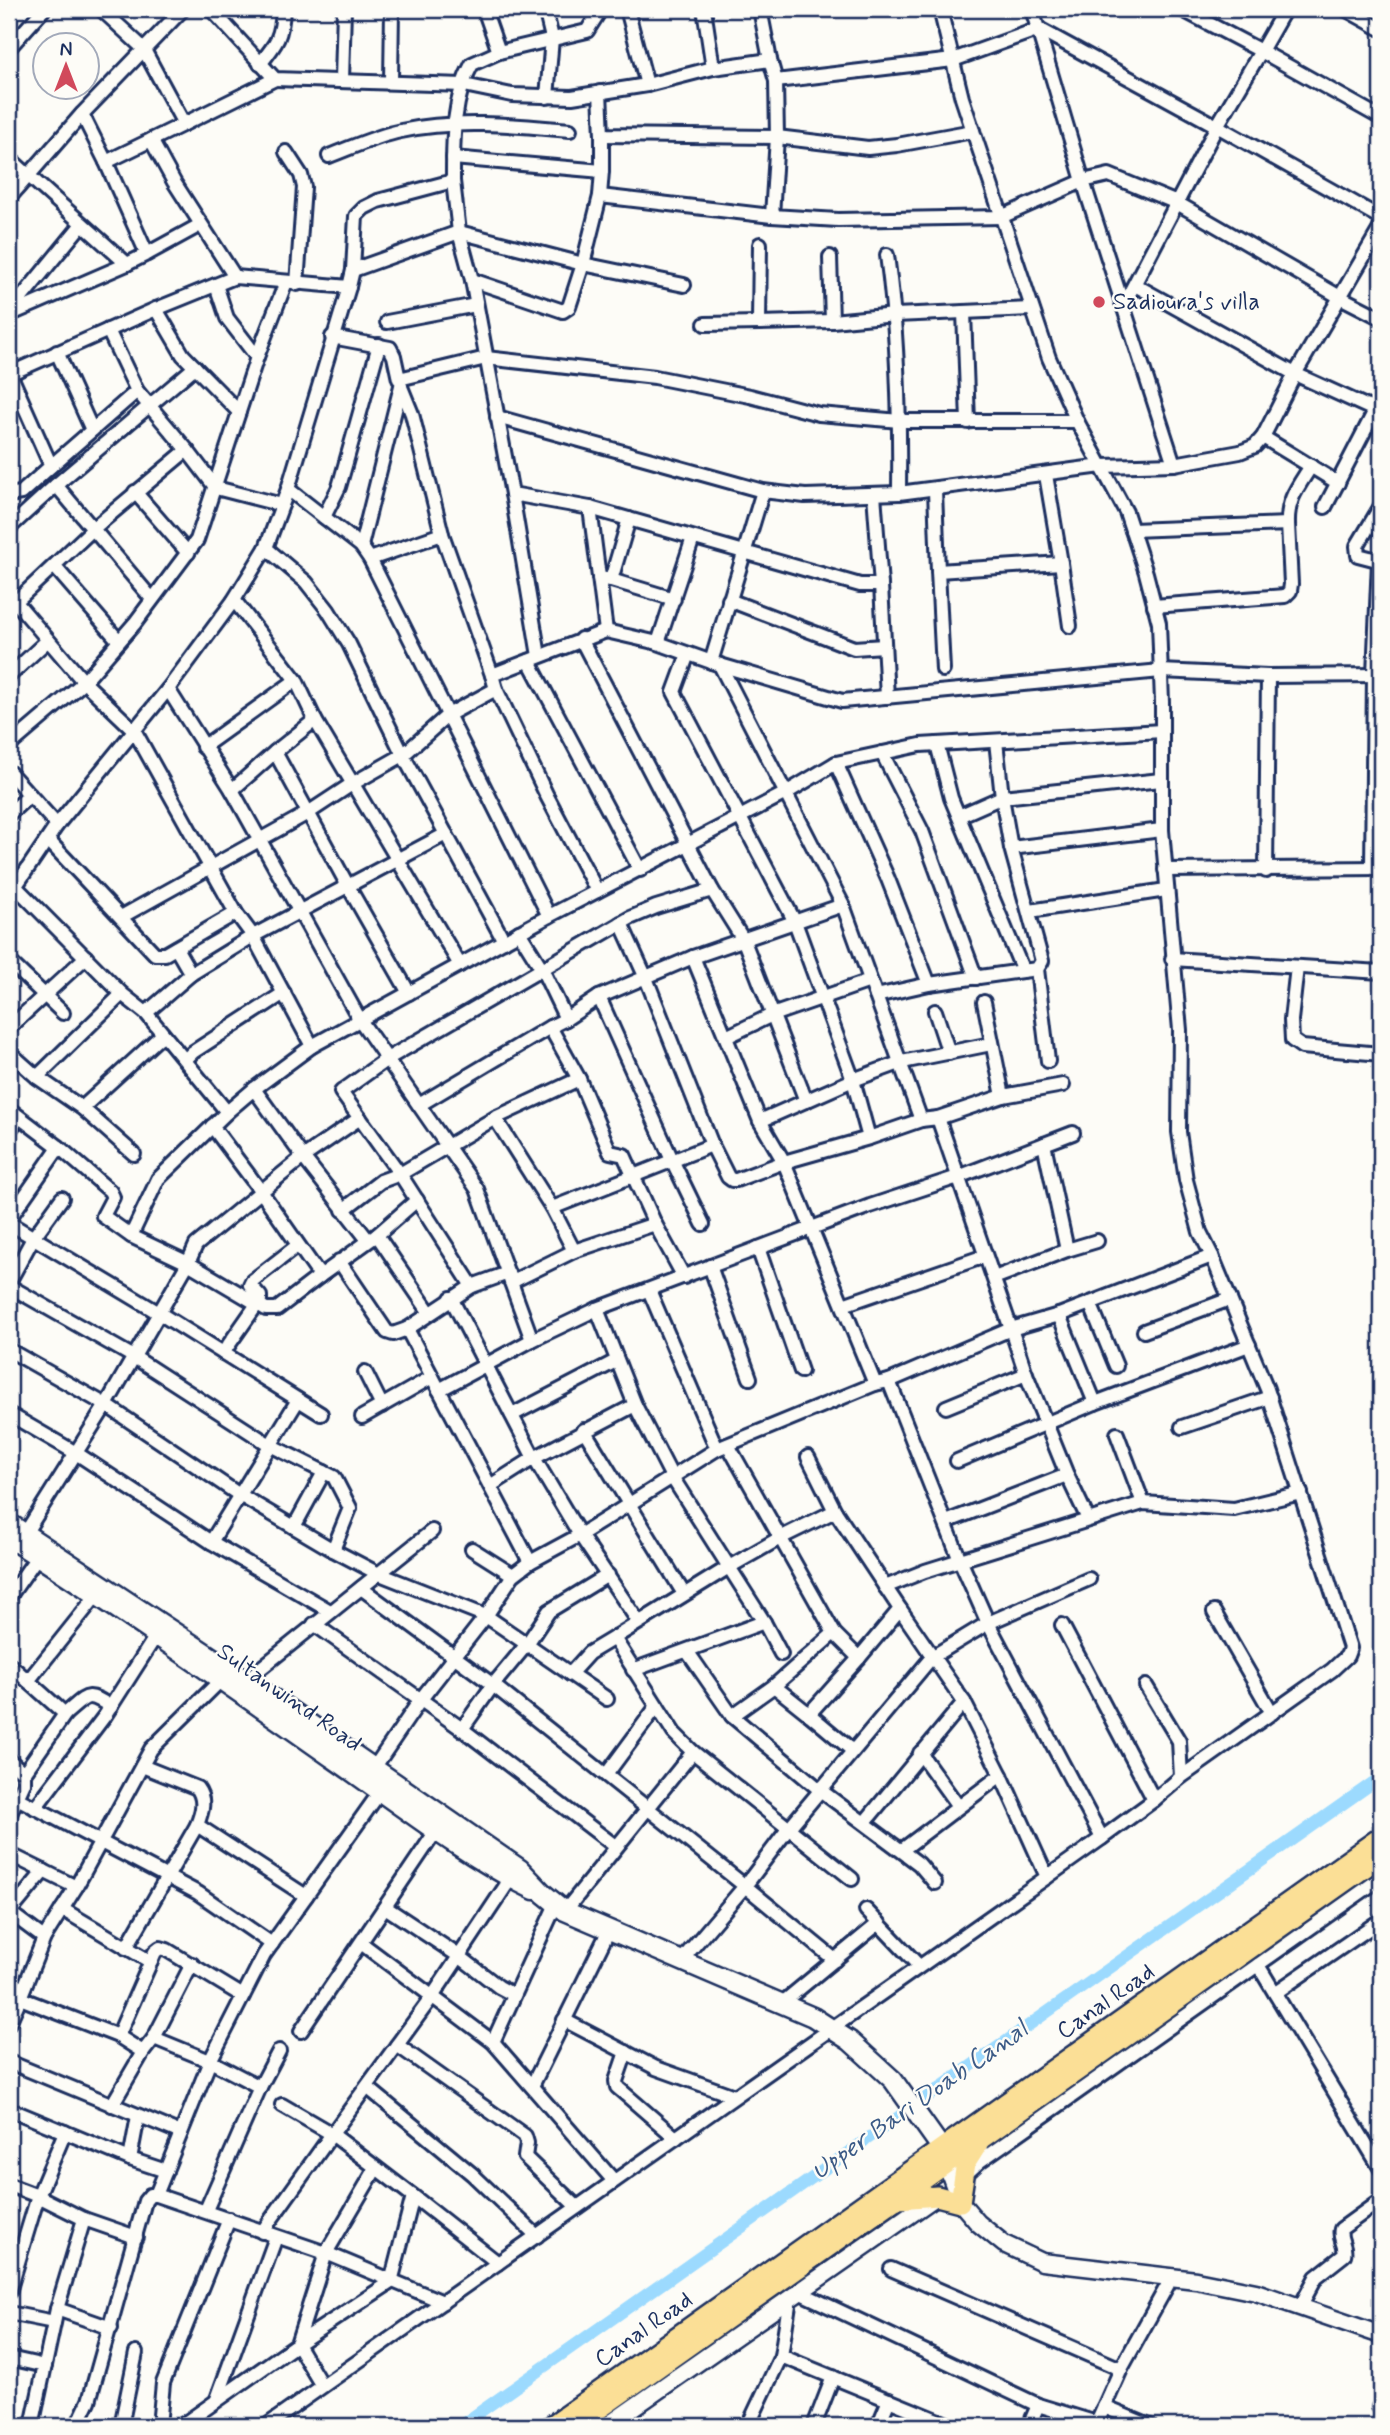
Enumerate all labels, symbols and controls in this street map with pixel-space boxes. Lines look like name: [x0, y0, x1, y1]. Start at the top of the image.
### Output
north arrow: [32, 32, 102, 102]
text: N: [60, 38, 72, 63]
place label: Sadioura's villa: [1113, 287, 1260, 318]
marker: Sadioura's villa: [1091, 294, 1107, 310]
street label: Sultanwind Road: [211, 1637, 367, 1759]
street label: Canal Road: [1051, 1957, 1161, 2047]
water label: Upper Bari Doab Canal: [805, 2012, 1037, 2189]
street label: Canal Road: [589, 2285, 699, 2375]

